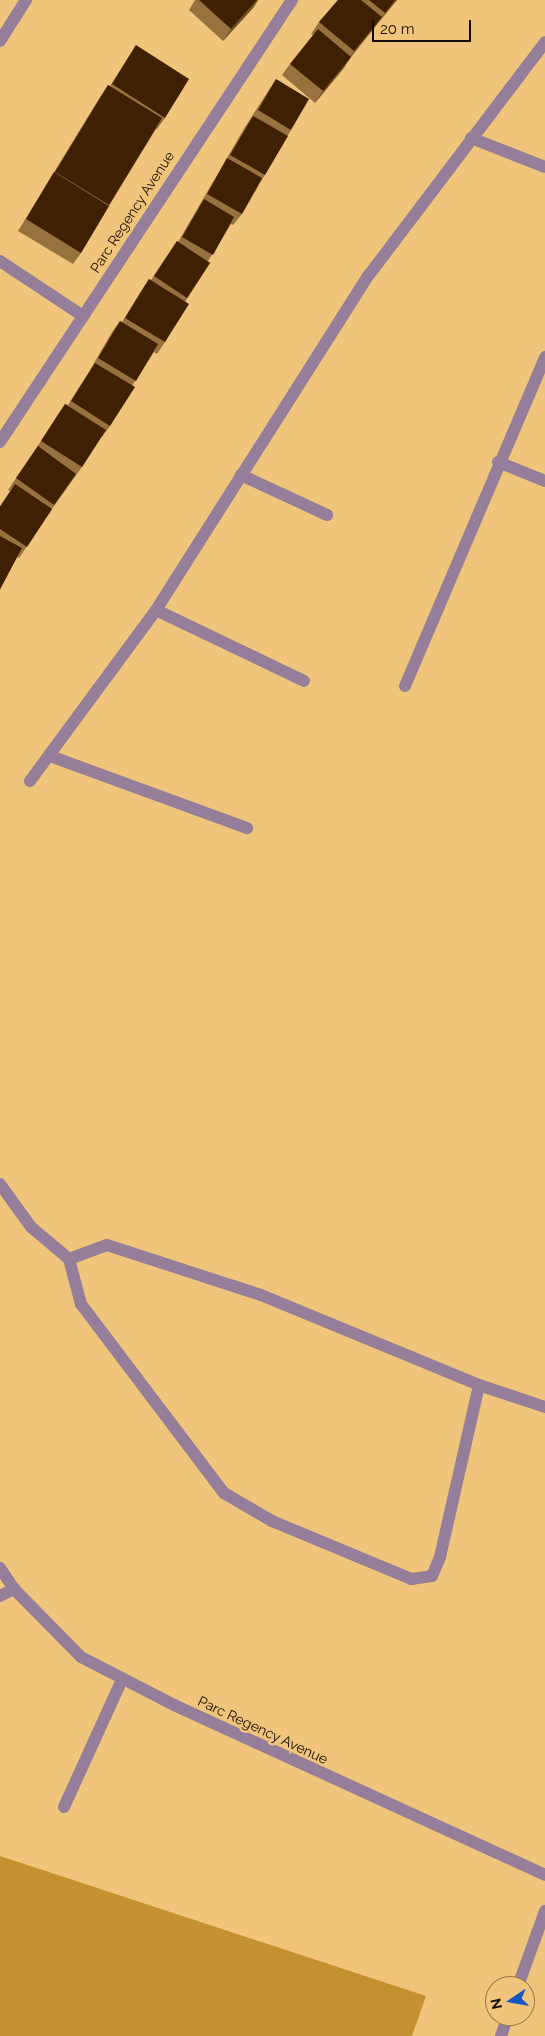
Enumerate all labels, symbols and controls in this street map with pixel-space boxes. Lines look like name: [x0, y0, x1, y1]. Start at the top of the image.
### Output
scale bar: [375, 10, 474, 42]
text: 20 m: [380, 20, 415, 38]
street label: Parc Regency Avenue: [86, 148, 178, 276]
street label: Parc Regency Avenue: [195, 1692, 331, 1768]
north arrow: [485, 1976, 535, 2026]
text: N: [487, 1997, 505, 2011]

